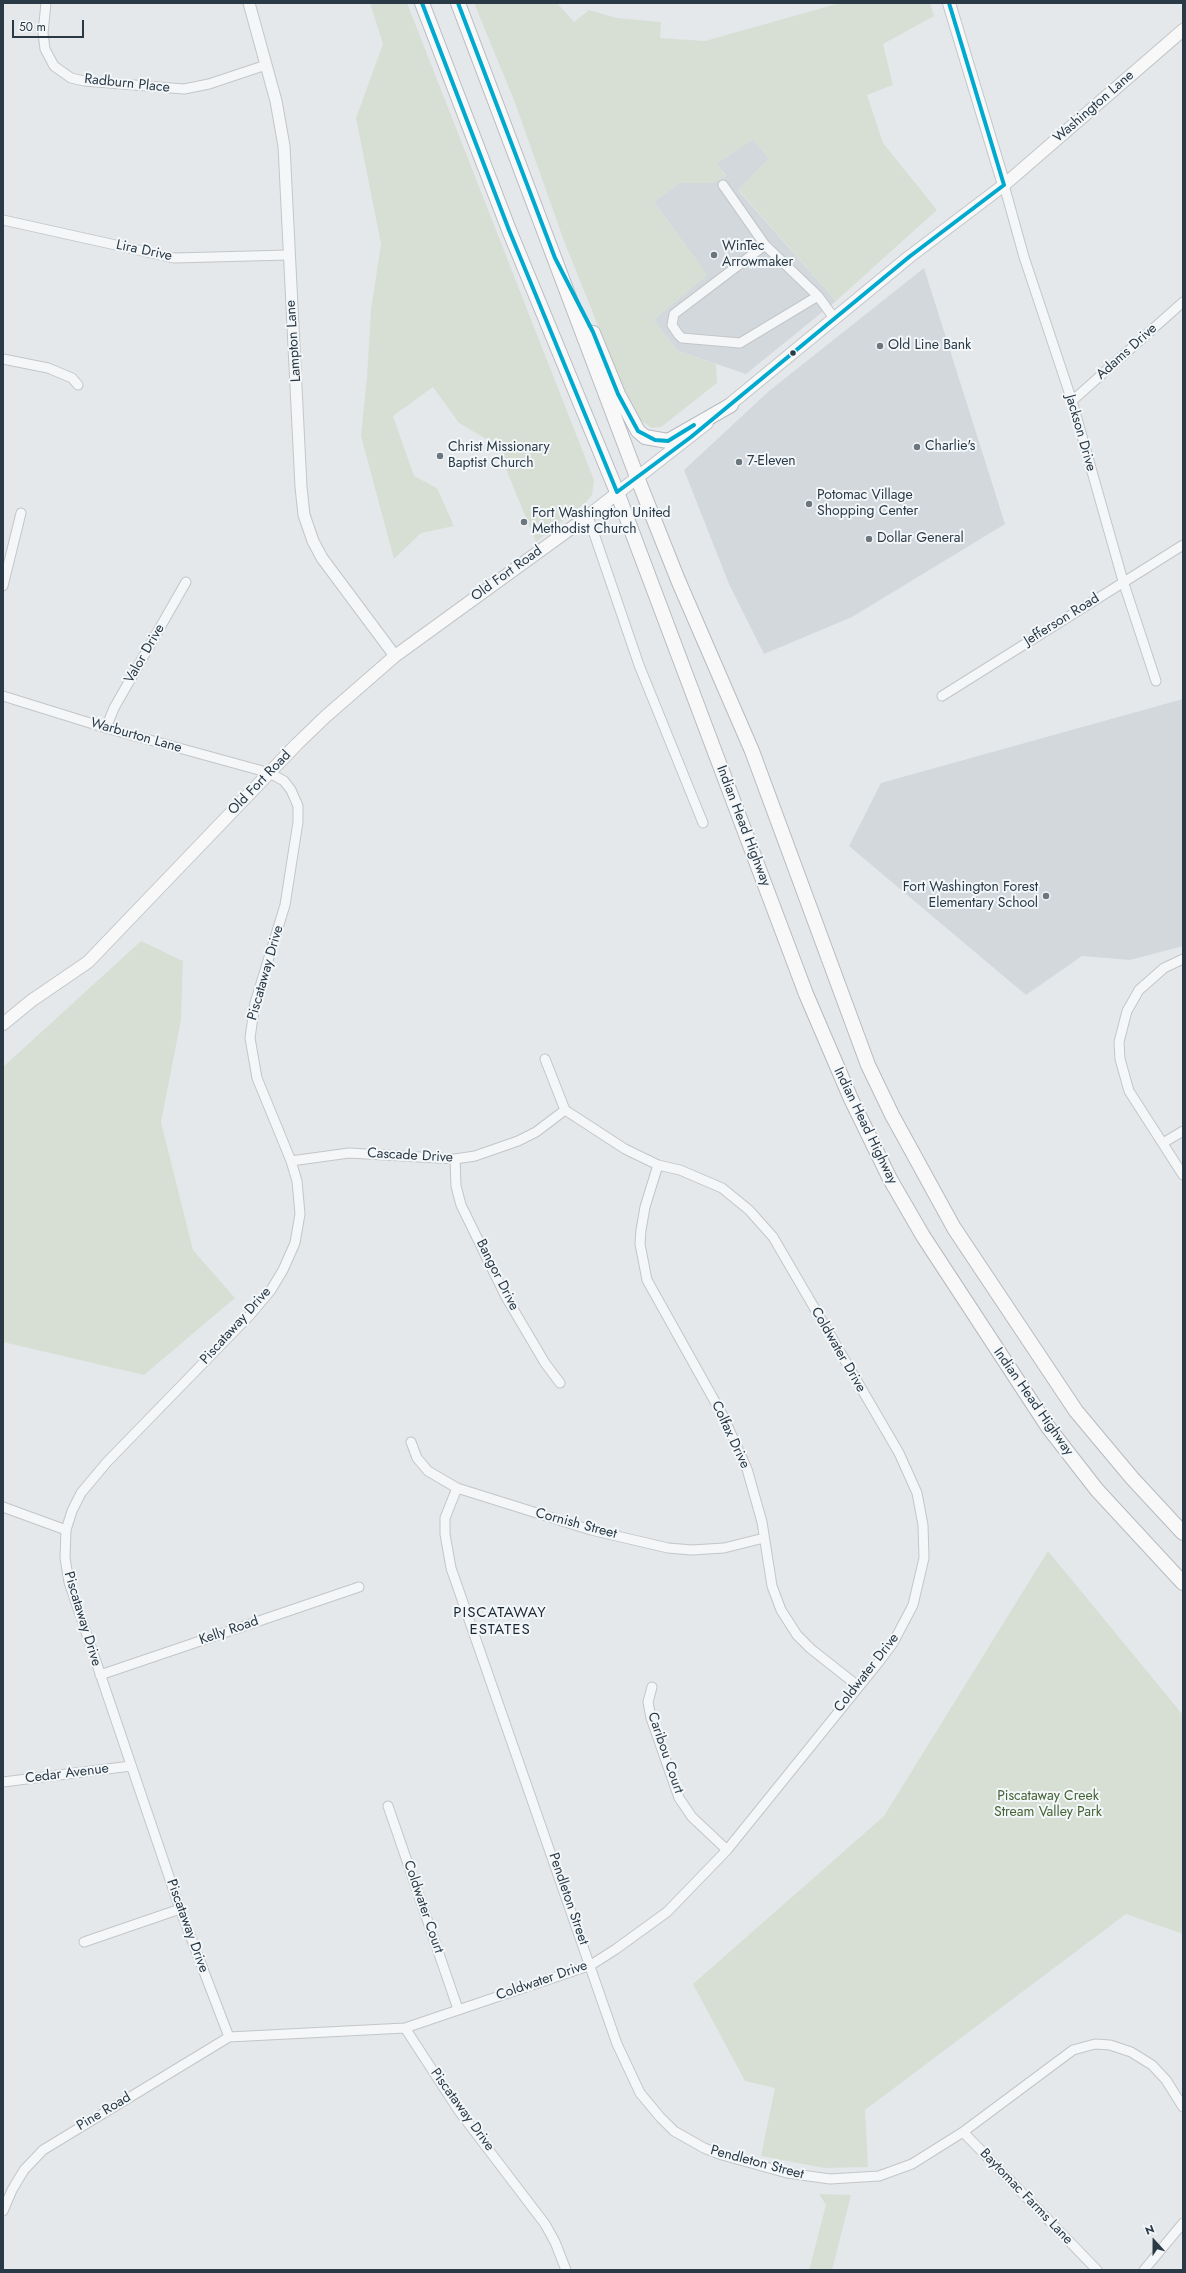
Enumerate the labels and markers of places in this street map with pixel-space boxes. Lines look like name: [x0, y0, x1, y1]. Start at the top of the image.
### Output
place label: WinTec Arrowmaker: [722, 239, 793, 272]
marker: WinTec Arrowmaker: [709, 250, 719, 260]
place label: Old Line Bank: [888, 338, 971, 354]
marker: Old Line Bank: [875, 341, 885, 351]
unlabelled marker: [788, 348, 798, 358]
place label: Charlie's: [925, 439, 975, 455]
place label: Christ Missionary Baptist Church: [448, 440, 550, 472]
marker: Charlie's: [912, 442, 922, 452]
marker: Christ Missionary Baptist Church: [435, 451, 445, 461]
place label: 7-Eleven: [747, 454, 796, 470]
marker: 7-Eleven: [734, 457, 744, 467]
place label: Potomac Village Shopping Center: [817, 488, 918, 520]
marker: Potomac Village Shopping Center: [804, 499, 814, 509]
place label: Fort Washington United Methodist Church: [532, 506, 671, 538]
marker: Fort Washington United Methodist Church: [519, 517, 529, 527]
place label: Dollar General: [877, 531, 964, 547]
marker: Dollar General: [864, 534, 874, 544]
place label: Fort Washington Forest Elementary School: [903, 880, 1038, 912]
marker: Fort Washington Forest Elementary School: [1041, 891, 1051, 901]

